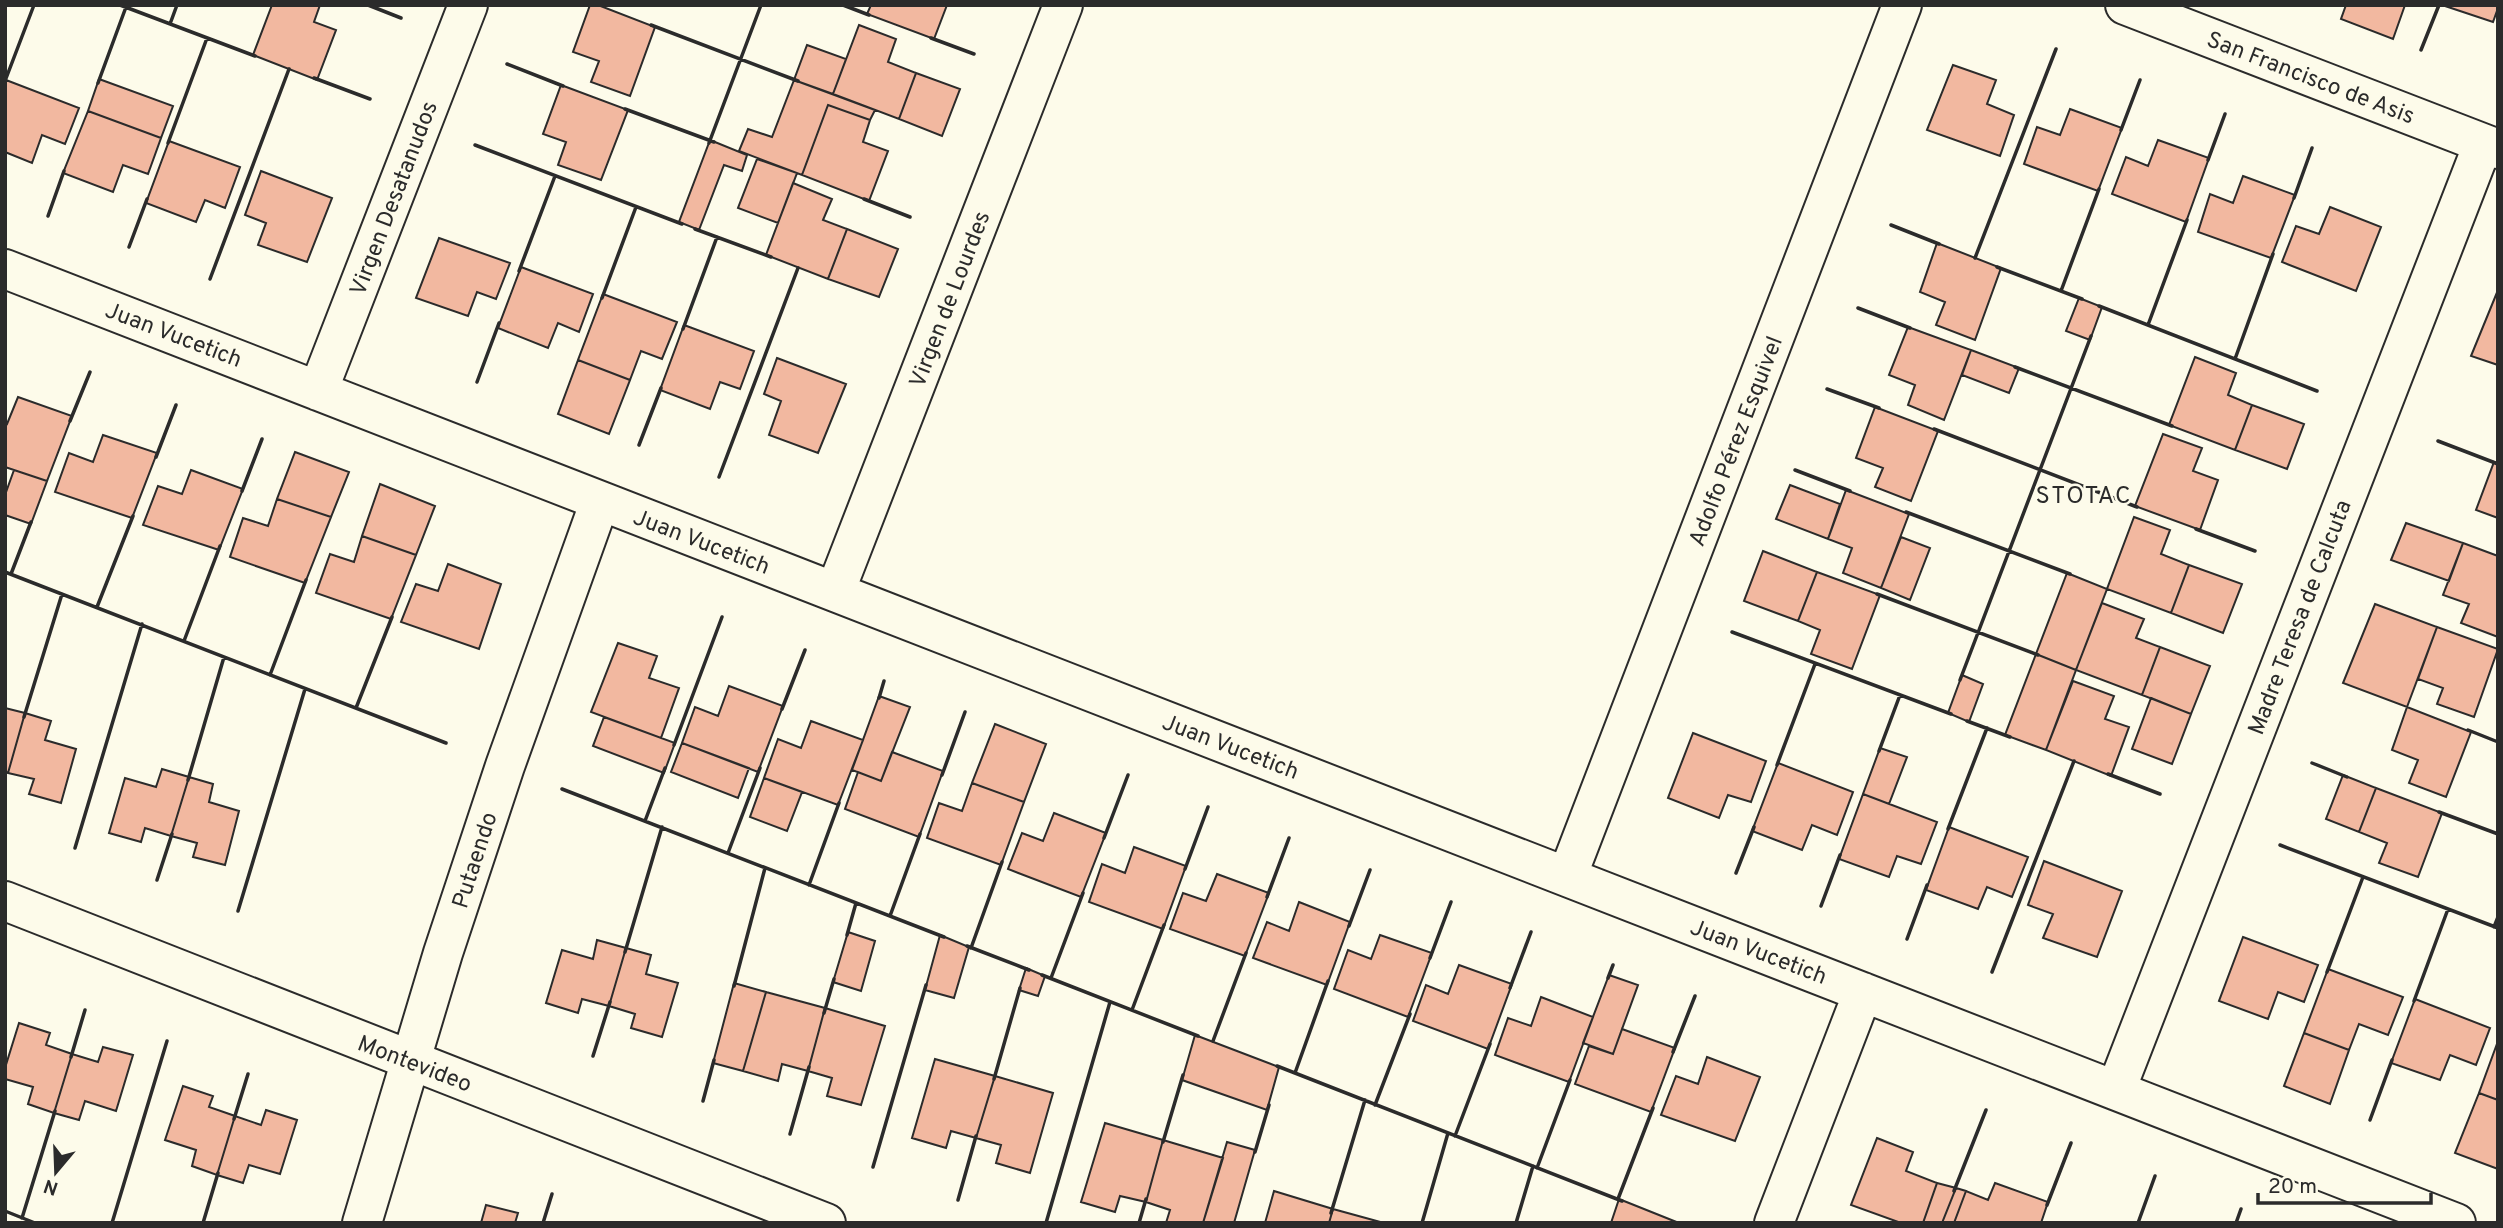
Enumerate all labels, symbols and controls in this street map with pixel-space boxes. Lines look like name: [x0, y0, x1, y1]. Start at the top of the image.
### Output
street label: San Francisco de Asis: [2202, 26, 2418, 132]
street label: Virgen Desatanudos: [345, 98, 446, 300]
street label: Virgen de Lourdes: [904, 208, 998, 392]
street label: Juan Vucetich: [101, 297, 246, 376]
street label: Adolfo Pérez Esquivel: [1684, 333, 1791, 551]
district label: STOTAC: [2035, 482, 2133, 512]
street label: Madre Teresa de Calcuta: [2243, 496, 2360, 740]
street label: Juan Vucetich: [629, 504, 774, 583]
street label: Juan Vucetich: [1158, 709, 1303, 788]
street label: Putaendo: [447, 809, 506, 913]
street label: Juan Vucetich: [1686, 914, 1831, 993]
street label: Montevideo: [353, 1030, 476, 1100]
north arrow: [21, 1137, 91, 1207]
scale bar: [2258, 1162, 2431, 1206]
text: N: [41, 1173, 61, 1200]
text: 20 m: [2268, 1174, 2317, 1201]

